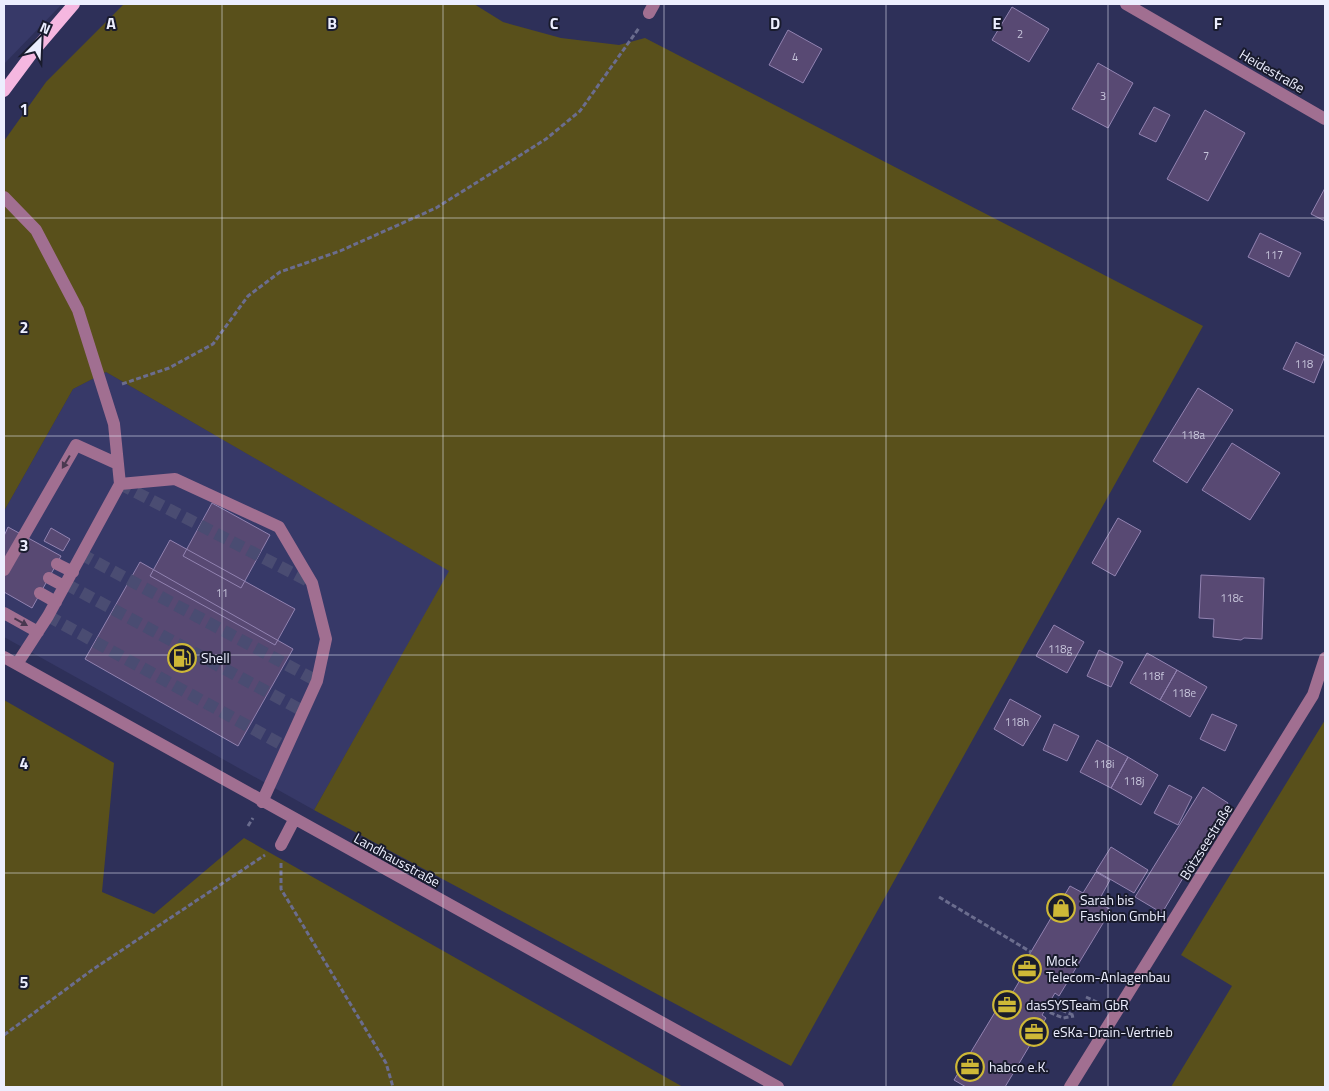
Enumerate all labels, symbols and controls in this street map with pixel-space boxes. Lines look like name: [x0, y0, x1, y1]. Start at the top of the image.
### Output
text: A: [106, 11, 116, 35]
text: B: [327, 11, 337, 35]
text: C: [550, 11, 559, 35]
text: D: [770, 11, 780, 35]
text: E: [993, 11, 1002, 35]
text: F: [1214, 11, 1223, 35]
north arrow: [15, 15, 65, 65]
text: N: [37, 16, 54, 39]
house number: 2: [1017, 26, 1023, 42]
street label: Heidestraße: [1236, 43, 1309, 98]
house number: 4: [792, 49, 798, 65]
house number: 3: [1100, 88, 1106, 104]
text: 1: [20, 97, 28, 121]
house number: 7: [1203, 148, 1209, 164]
house number: 117: [1265, 247, 1283, 263]
text: 2: [20, 315, 28, 339]
house number: 118: [1295, 356, 1313, 372]
house number: 118a: [1181, 427, 1205, 443]
one-way arrow: [61, 456, 70, 469]
text: 3: [20, 533, 28, 557]
house number: 11: [216, 585, 228, 601]
house number: 118c: [1220, 590, 1244, 606]
one-way arrow: [14, 618, 27, 627]
house number: 118g: [1048, 641, 1072, 657]
fuel station icon: Shell: [167, 643, 197, 673]
place label: Shell: [201, 647, 230, 668]
house number: 118f: [1142, 668, 1164, 684]
house number: 118e: [1172, 685, 1196, 701]
house number: 118h: [1005, 714, 1029, 730]
text: 4: [20, 751, 29, 775]
house number: 118i: [1094, 756, 1114, 772]
house number: 118j: [1124, 773, 1144, 789]
street label: Bötzseestraße: [1174, 800, 1237, 884]
street label: Landhausstraße: [350, 827, 444, 892]
place label: Sarah bis Fashion GmbH: [1080, 889, 1166, 926]
shop icon: Sarah bis Fashion GmbH: [1046, 893, 1076, 923]
place label: Mock Telecom-Anlagenbau: [1046, 950, 1170, 987]
office icon: Mock Telecom-Anlagenbau: [1012, 954, 1042, 984]
text: 5: [20, 970, 29, 994]
office icon: dasSYSTeam GbR: [992, 990, 1022, 1020]
place label: dasSYSTeam GbR: [1026, 994, 1129, 1015]
office icon: eSKa-Drain-Vertrieb: [1019, 1017, 1049, 1047]
place label: eSKa-Drain-Vertrieb: [1053, 1021, 1173, 1042]
office icon: habco e.K.: [955, 1052, 985, 1082]
place label: habco e.K.: [989, 1056, 1048, 1077]

